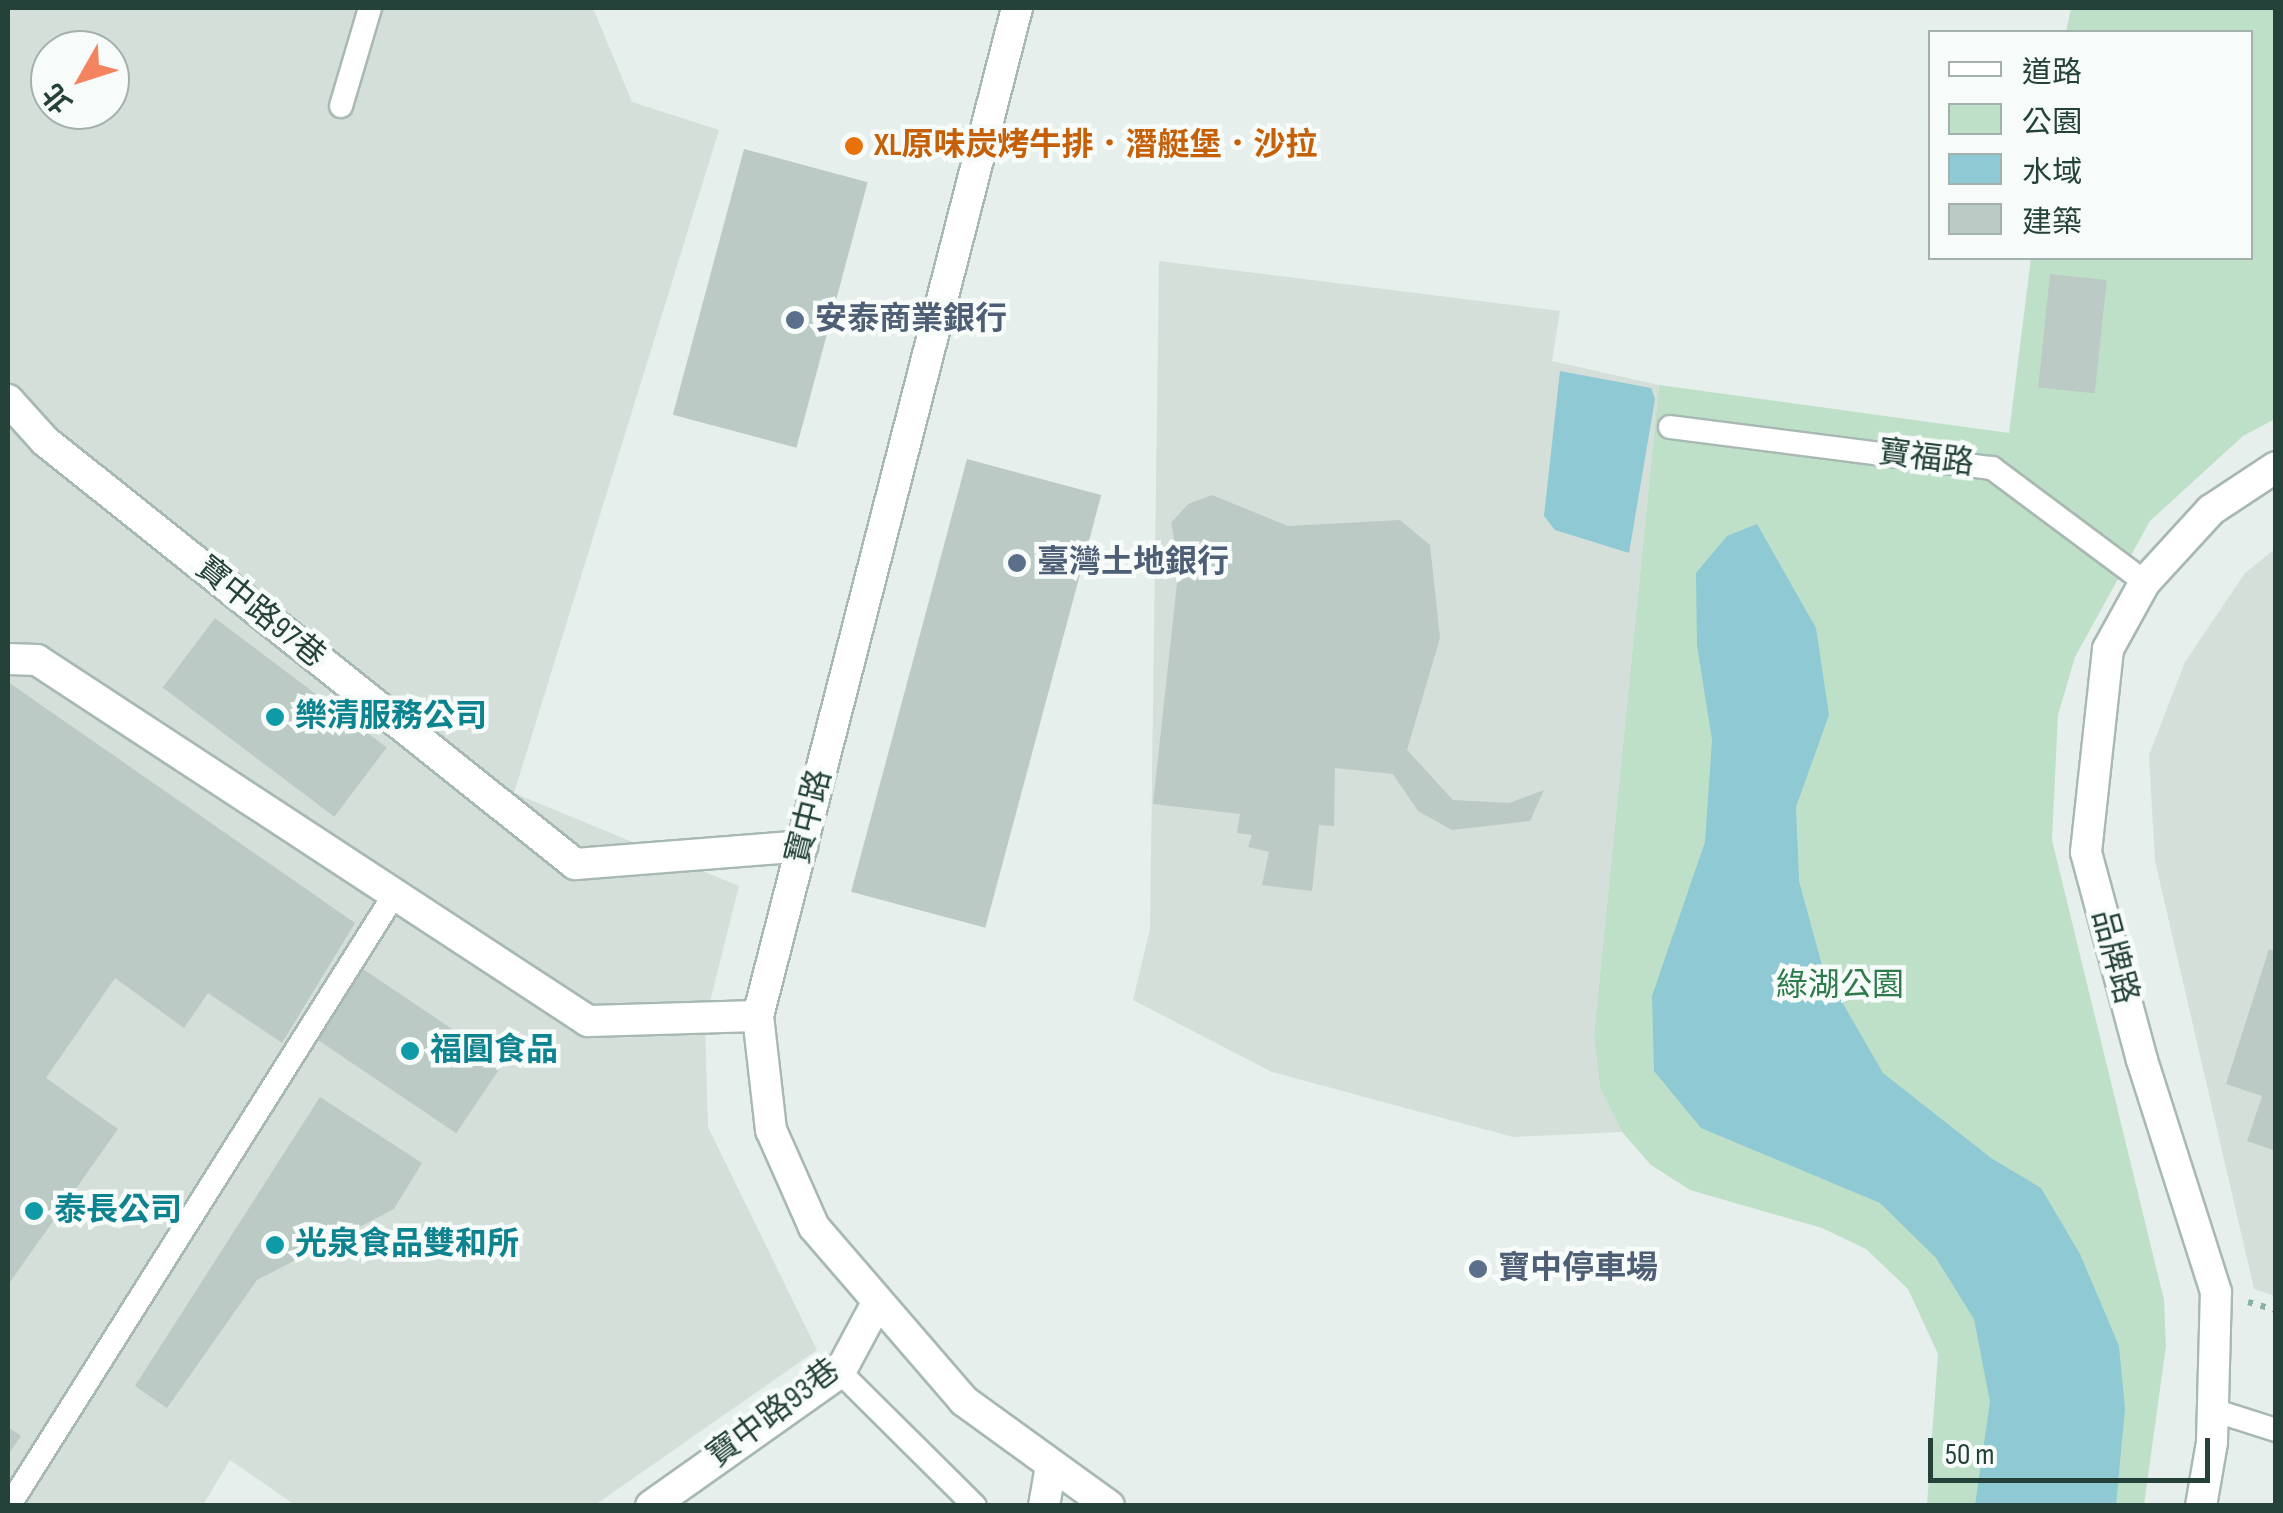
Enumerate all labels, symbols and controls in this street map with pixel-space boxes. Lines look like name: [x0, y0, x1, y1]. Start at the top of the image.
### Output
north arrow: [30, 30, 130, 130]
legend: [1928, 30, 2253, 260]
text: 道路: [2022, 55, 2082, 91]
text: 北: [36, 77, 79, 119]
text: 公園: [2022, 105, 2082, 141]
place label: XL原味炭烤牛排．潛艇堡．沙拉: [874, 127, 1317, 165]
marker: XL原味炭烤牛排．潛艇堡．沙拉: [843, 135, 865, 157]
text: 水域: [2022, 155, 2082, 191]
text: 建築: [2022, 205, 2082, 241]
place label: 安泰商業銀行: [815, 301, 1007, 339]
marker: 安泰商業銀行: [784, 309, 806, 331]
street label: 寶福路: [1876, 434, 1976, 484]
place label: 臺灣土地銀行: [1037, 544, 1229, 582]
street label: 寶中路97巷: [188, 549, 332, 677]
marker: 臺灣土地銀行: [1006, 552, 1028, 574]
place label: 樂清服務公司: [295, 698, 487, 736]
marker: 樂清服務公司: [264, 706, 286, 728]
street label: 寶中路: [780, 766, 840, 868]
street label: 品牌路: [2083, 906, 2145, 1008]
park label: 綠湖公園: [1776, 967, 1904, 1005]
place label: 福圓食品: [430, 1032, 558, 1070]
marker: 福圓食品: [399, 1040, 421, 1062]
place label: 泰長公司: [54, 1192, 182, 1230]
marker: 泰長公司: [23, 1200, 45, 1222]
place label: 光泉食品雙和所: [295, 1226, 519, 1264]
marker: 光泉食品雙和所: [264, 1234, 286, 1256]
place label: 寶中停車場: [1498, 1250, 1658, 1288]
marker: 寶中停車場: [1467, 1258, 1489, 1280]
street label: 寶中路93巷: [700, 1352, 848, 1476]
scale bar: [1933, 1418, 2216, 1480]
text: 50 m: [1945, 1437, 1994, 1473]

